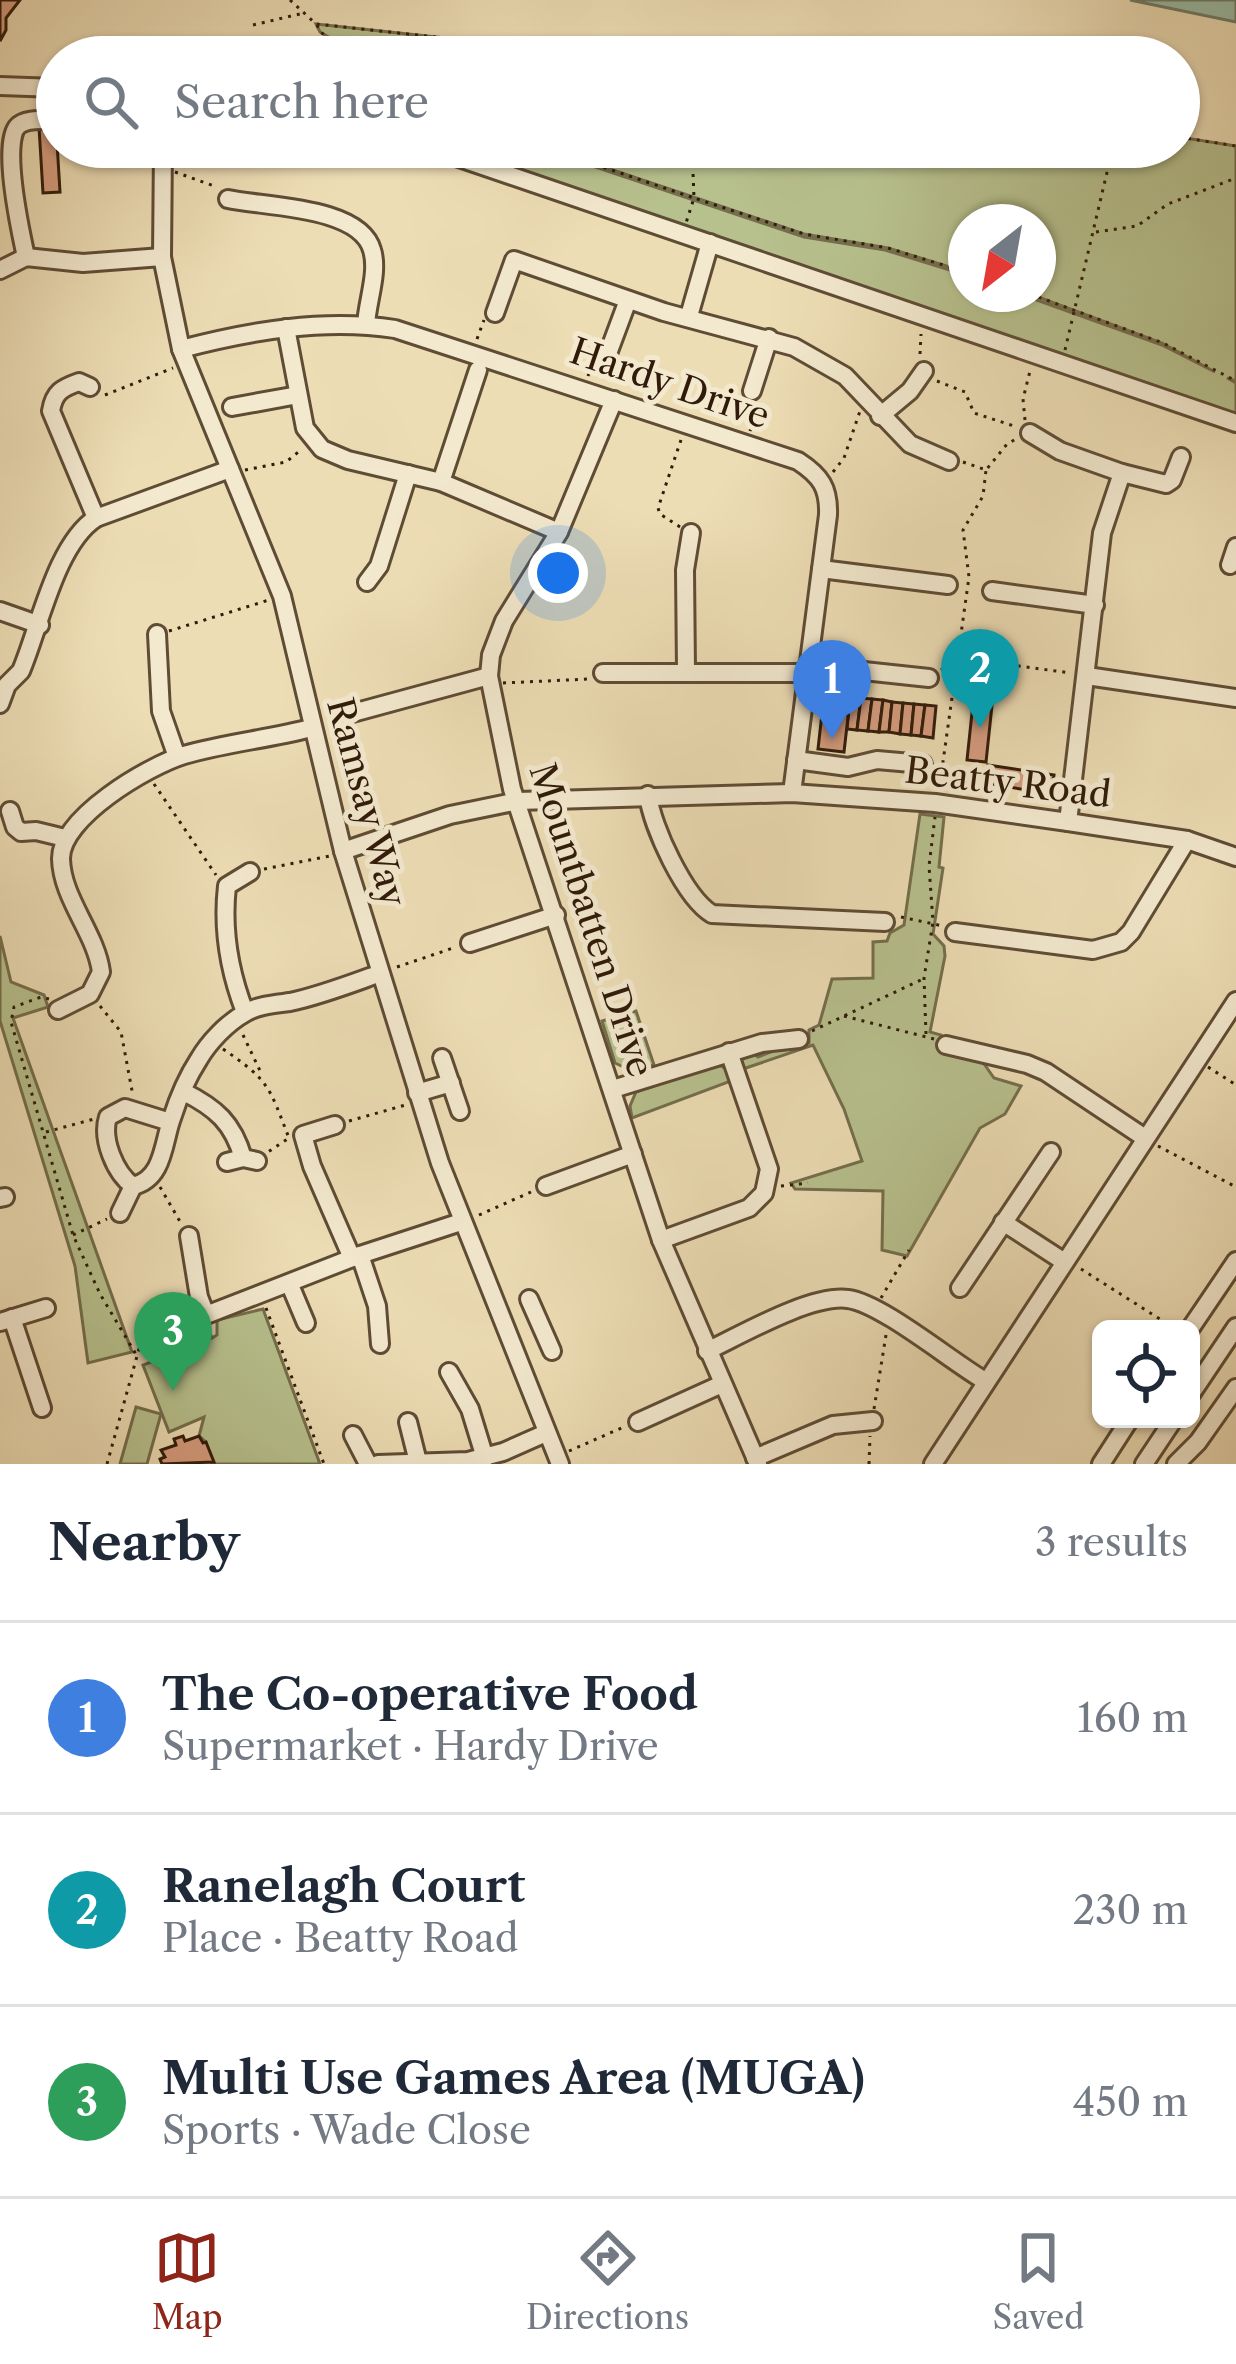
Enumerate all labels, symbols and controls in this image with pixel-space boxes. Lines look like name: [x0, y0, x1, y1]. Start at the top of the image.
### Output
search box: [36, 36, 1200, 168]
icon: search: [78, 69, 144, 135]
text: Search here: [174, 74, 429, 130]
north arrow: [948, 204, 1056, 312]
street label: Hardy Drive: [565, 328, 775, 438]
your location: [528, 543, 588, 603]
pin: 2: [941, 629, 1019, 728]
pin: 1: [793, 640, 871, 739]
street label: Ramsay Way: [318, 693, 416, 912]
street label: Beatty Road: [902, 748, 1114, 816]
street label: Mountbatten Drive: [521, 758, 663, 1082]
pin: 3: [134, 1292, 212, 1391]
map controls: [1092, 1320, 1200, 1428]
button: locate: [1092, 1320, 1200, 1428]
text: Nearby: [48, 1511, 240, 1573]
text: 3 results: [1035, 1518, 1188, 1566]
text: The Co-operative Food: [162, 1666, 698, 1722]
text: 1: [78, 1694, 96, 1742]
text: 160 m: [1077, 1694, 1188, 1742]
text: Supermarket · Hardy Drive: [162, 1722, 659, 1770]
text: Ranelagh Court: [162, 1858, 525, 1914]
text: 2: [75, 1886, 99, 1934]
text: 230 m: [1073, 1886, 1188, 1934]
text: Place · Beatty Road: [162, 1914, 519, 1962]
text: Multi Use Games Area (MUGA): [162, 2050, 865, 2106]
text: 3: [76, 2078, 98, 2126]
text: 450 m: [1073, 2078, 1188, 2126]
text: Sports · Wade Close: [162, 2106, 531, 2154]
tab: Map: [152, 2225, 223, 2338]
tab: Directions: [526, 2225, 689, 2338]
tab: Saved: [993, 2225, 1084, 2338]

